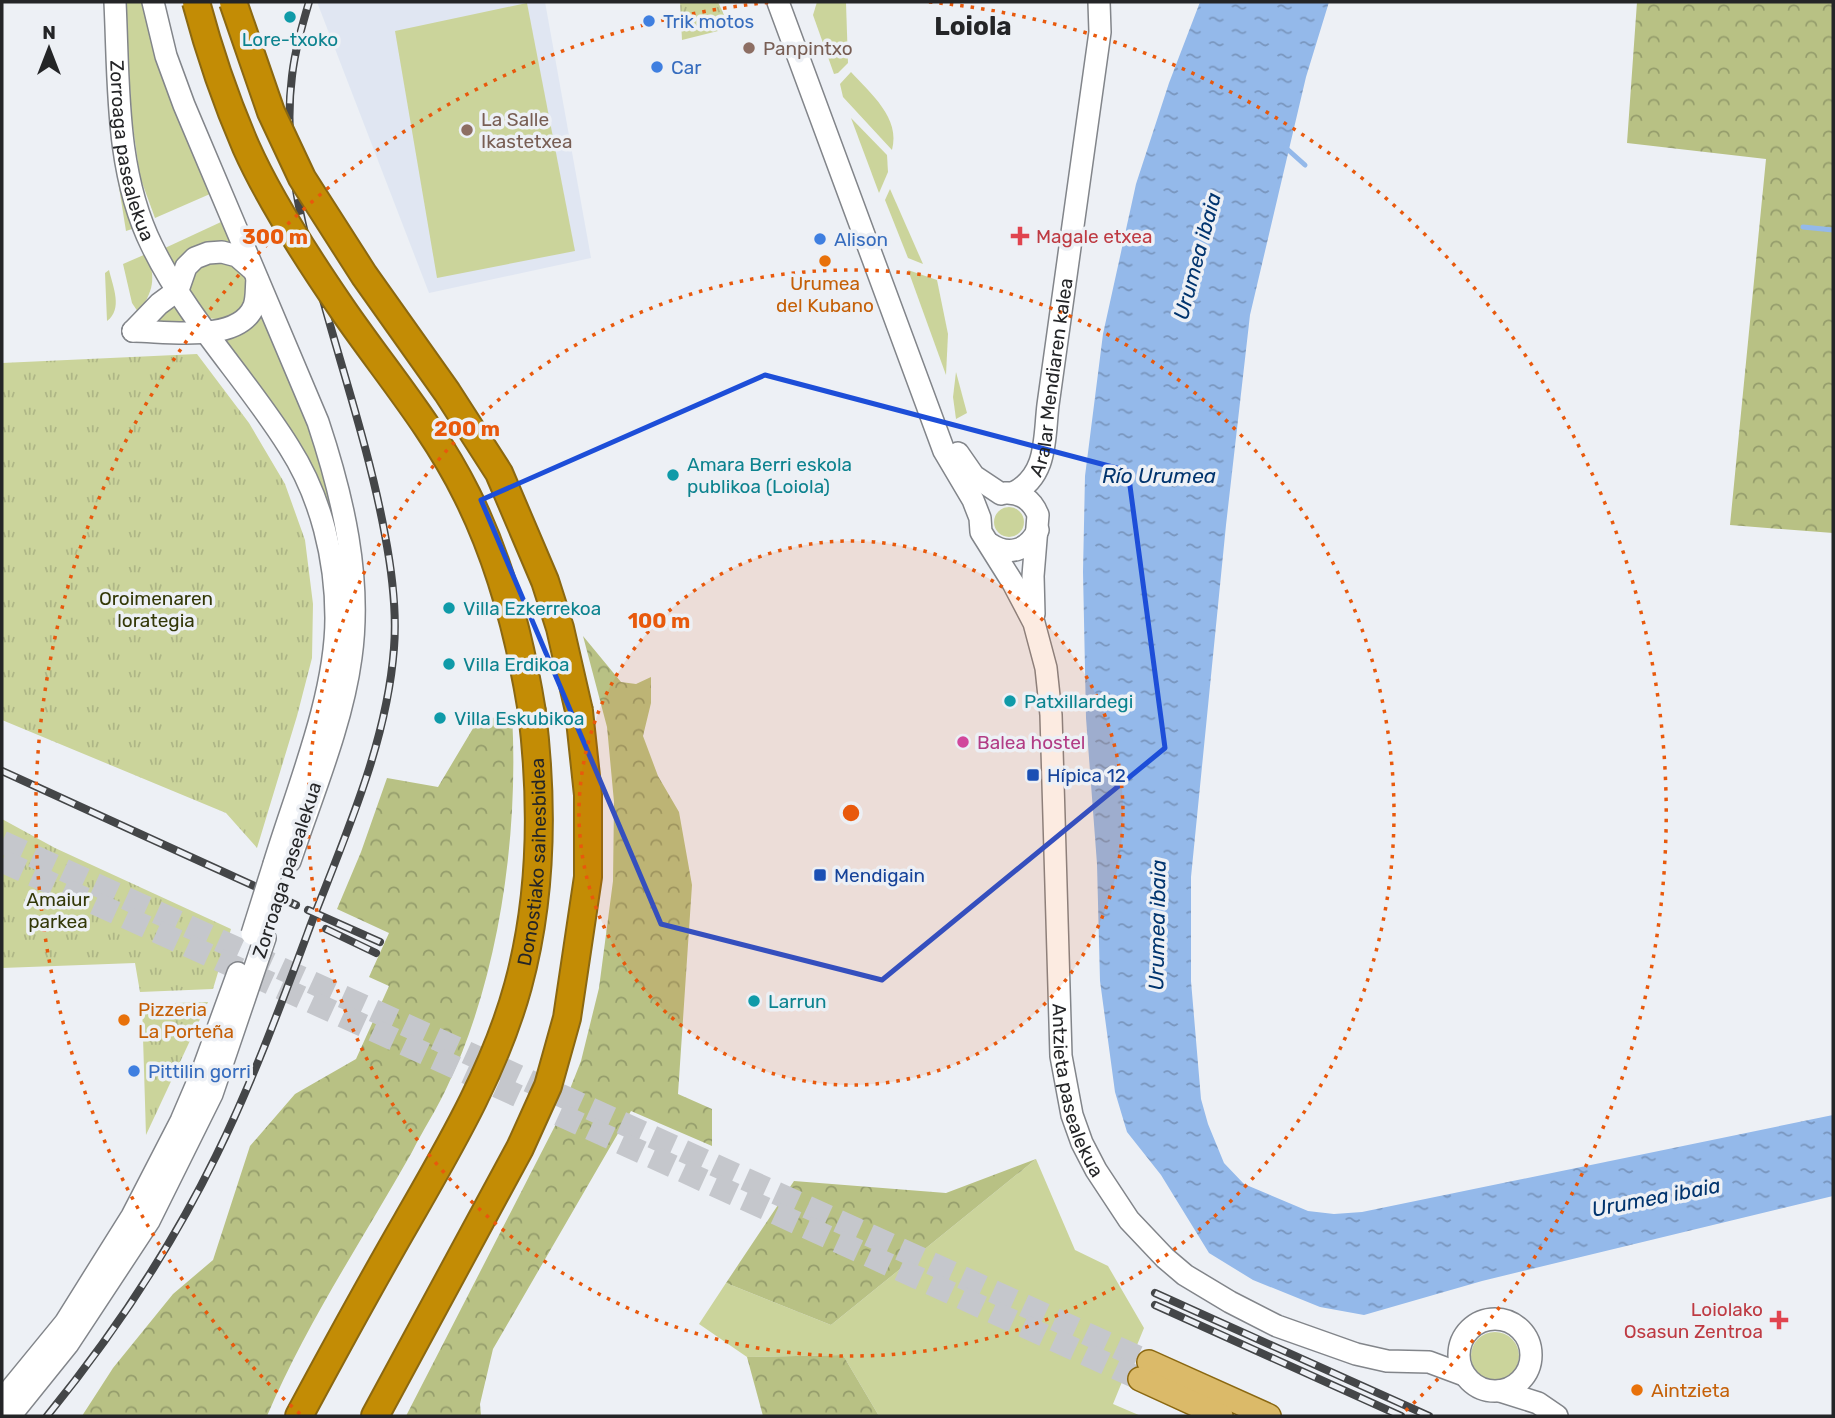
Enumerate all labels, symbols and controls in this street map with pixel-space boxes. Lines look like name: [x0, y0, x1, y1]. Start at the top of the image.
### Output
marker: Lore-txoko: [282, 9, 298, 25]
place label: Trik motos: [663, 10, 754, 33]
district label: Loiola: [934, 11, 1012, 42]
marker: Trik motos: [641, 13, 657, 29]
north arrow: [14, 14, 84, 84]
text: N: [42, 21, 56, 44]
place label: Lore-txoko: [242, 28, 338, 51]
place label: Panpintxo: [763, 37, 853, 60]
marker: Panpintxo: [741, 40, 757, 56]
place label: Car: [671, 56, 702, 79]
marker: Car: [649, 59, 665, 75]
street label: Zorroaga pasealekua: [106, 60, 160, 244]
place label: La Salle Ikastetxea: [481, 108, 573, 153]
marker: La Salle Ikastetxea: [459, 122, 475, 138]
water label: Urumea ibaia: [1168, 190, 1226, 322]
text: 300 m: [242, 224, 308, 249]
place label: Magale etxea: [1036, 225, 1152, 248]
marker: Magale etxea: [1010, 226, 1030, 246]
place label: Alison: [834, 228, 888, 251]
marker: Alison: [812, 231, 828, 247]
marker: Urumea del Kubano: [817, 253, 833, 269]
place label: Urumea del Kubano: [776, 272, 874, 317]
street label: Aralar Mendiaren kalea: [1024, 276, 1077, 480]
text: 200 m: [434, 416, 500, 441]
place label: Amara Berri eskola publikoa (Loiola): [687, 453, 852, 498]
water label: Río Urumea: [1102, 463, 1216, 488]
marker: Amara Berri eskola publikoa (Loiola): [665, 467, 681, 483]
park label: Oroimenaren lorategia: [99, 587, 213, 632]
place label: Villa Ezkerrekoa: [463, 597, 601, 620]
marker: Villa Ezkerrekoa: [441, 600, 457, 616]
text: 100 m: [628, 608, 690, 633]
place label: Villa Erdikoa: [463, 653, 570, 676]
marker: Villa Erdikoa: [441, 656, 457, 672]
place label: Patxillardegi: [1024, 690, 1133, 713]
marker: Patxillardegi: [1002, 693, 1018, 709]
place label: Villa Eskubikoa: [454, 707, 584, 730]
marker: Villa Eskubikoa: [432, 710, 448, 726]
place label: Balea hostel: [977, 731, 1085, 754]
marker: Balea hostel: [955, 734, 971, 750]
street label: Donostiako saihesbidea: [512, 757, 550, 968]
place label: Hípica 12: [1047, 764, 1126, 787]
marker: Hípica 12: [1025, 767, 1041, 783]
street label: Zorroaga pasealekua: [248, 779, 326, 961]
centre of rings: [839, 801, 863, 825]
water label: Urumea ibaia: [1143, 859, 1171, 991]
place label: Mendigain: [834, 864, 925, 887]
marker: Mendigain: [812, 867, 828, 883]
park label: Amaiur parkea: [26, 888, 90, 933]
place label: Larrun: [768, 990, 827, 1013]
marker: Larrun: [746, 993, 762, 1009]
place label: Pizzeria La Porteña: [138, 998, 234, 1043]
street label: Antzieta pasealekua: [1048, 1003, 1109, 1181]
marker: Pizzeria La Porteña: [116, 1012, 132, 1028]
place label: Pittilin gorri: [148, 1060, 251, 1083]
marker: Pittilin gorri: [126, 1063, 142, 1079]
water label: Urumea ibaia: [1589, 1172, 1723, 1222]
place label: Loiolako Osasun Zentroa: [1624, 1298, 1763, 1343]
marker: Loiolako Osasun Zentroa: [1769, 1310, 1789, 1330]
place label: Aintzieta: [1651, 1379, 1730, 1402]
marker: Aintzieta: [1629, 1382, 1645, 1398]

